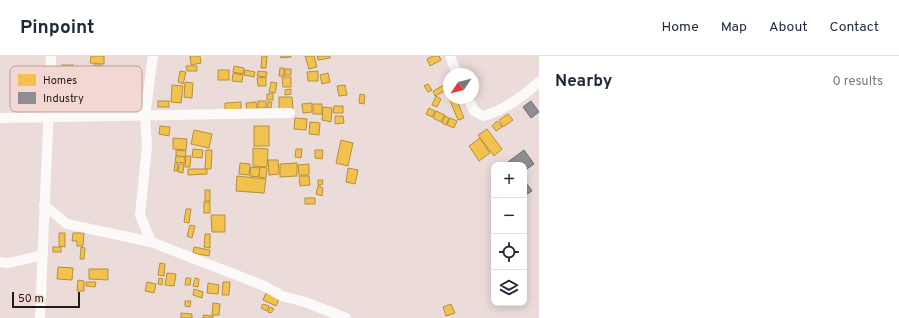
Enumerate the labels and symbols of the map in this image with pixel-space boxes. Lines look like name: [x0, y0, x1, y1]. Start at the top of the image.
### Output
legend: [10, 66, 142, 112]
north arrow: [443, 68, 479, 104]
text: Homes: [43, 74, 77, 88]
text: Industry: [43, 92, 84, 106]
scale bar: [12, 290, 80, 309]

